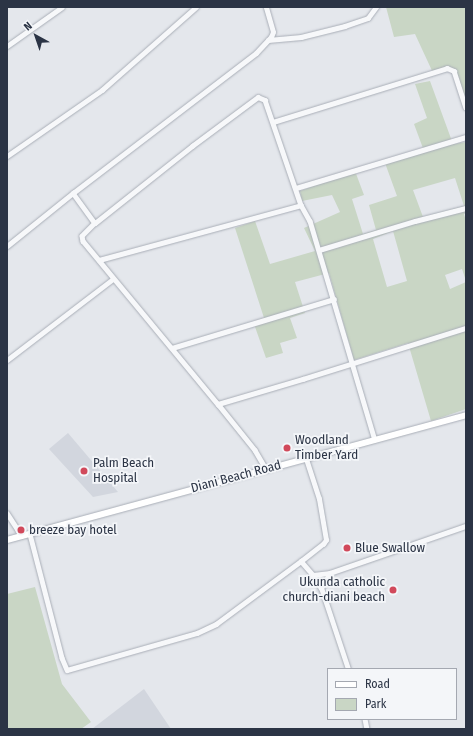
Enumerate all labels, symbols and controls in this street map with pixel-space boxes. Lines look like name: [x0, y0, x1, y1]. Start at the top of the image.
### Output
north arrow: [16, 16, 56, 56]
text: N: [21, 19, 35, 34]
place label: Woodland Timber Yard: [295, 433, 358, 464]
marker: Woodland Timber Yard: [282, 443, 292, 453]
place label: Palm Beach Hospital: [93, 456, 154, 487]
street label: Diani Beach Road: [189, 457, 283, 497]
marker: Palm Beach Hospital: [78, 465, 90, 477]
place label: breeze bay hotel: [29, 522, 117, 538]
marker: breeze bay hotel: [16, 525, 26, 535]
place label: Blue Swallow: [355, 540, 425, 556]
marker: Blue Swallow: [342, 543, 352, 553]
place label: Ukunda catholic church-diani beach: [283, 575, 385, 606]
marker: Ukunda catholic church-diani beach: [388, 585, 398, 595]
legend: [327, 668, 457, 720]
text: Road: [365, 677, 390, 691]
text: Park: [365, 697, 386, 711]

